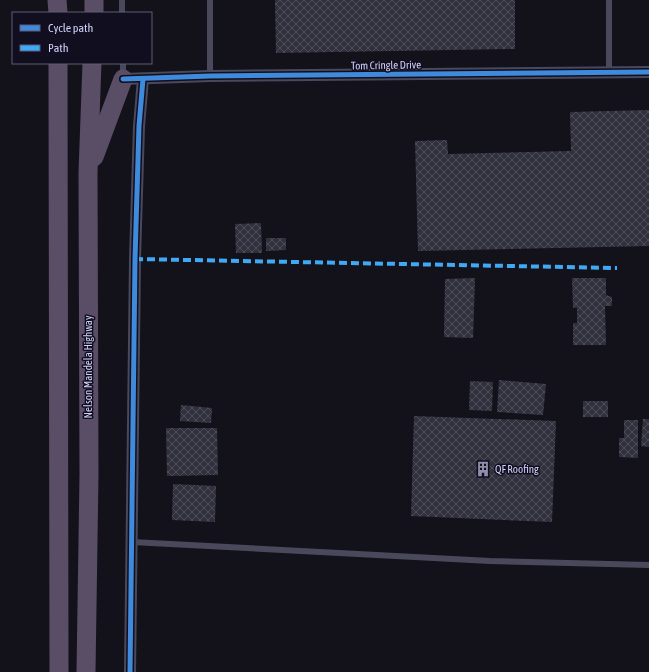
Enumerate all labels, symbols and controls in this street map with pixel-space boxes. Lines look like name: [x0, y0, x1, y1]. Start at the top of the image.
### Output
legend: [12, 12, 152, 64]
text: Cycle path: [48, 21, 93, 35]
text: Path: [48, 41, 69, 55]
street label: Tom Cringle Drive: [351, 58, 421, 72]
street label: Nelson Mandela Highway: [82, 315, 94, 418]
building icon: QF Roofing: [474, 460, 492, 478]
place label: QF Roofing: [495, 463, 539, 475]

